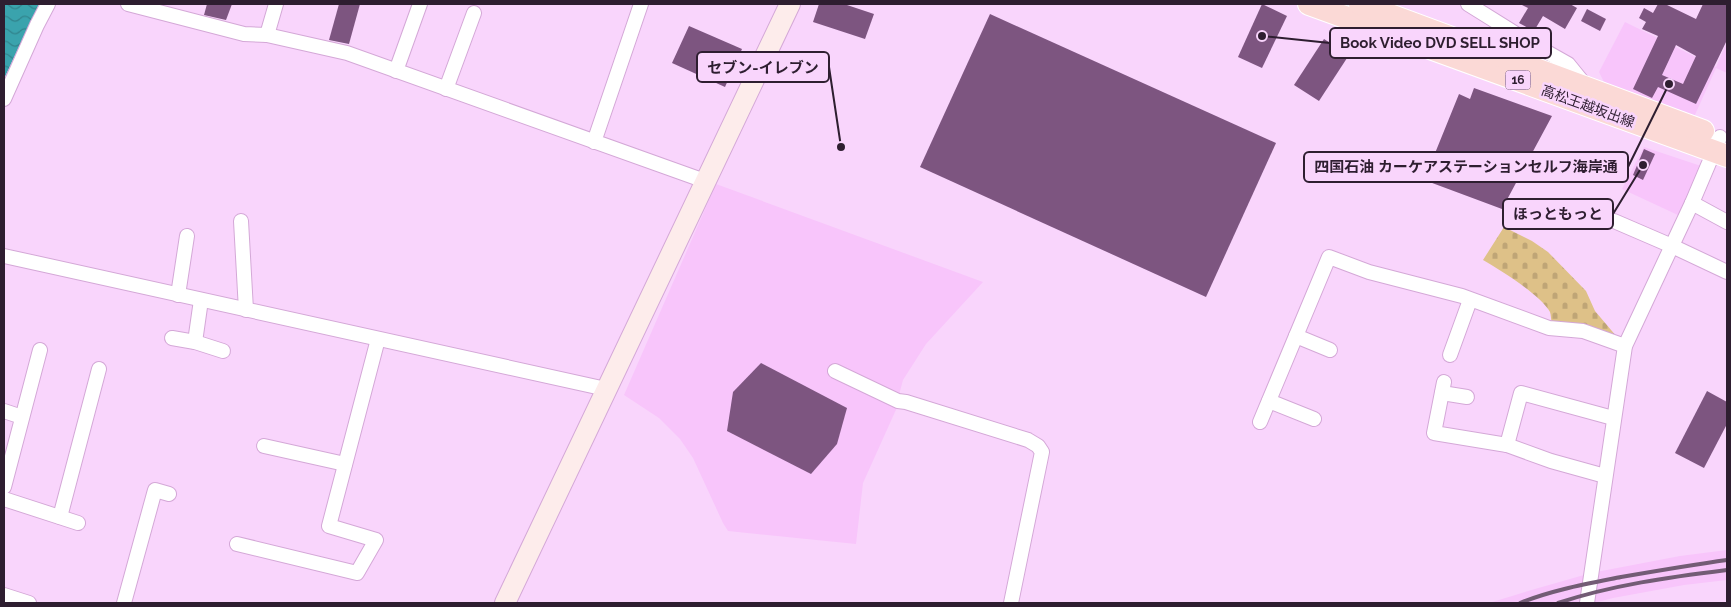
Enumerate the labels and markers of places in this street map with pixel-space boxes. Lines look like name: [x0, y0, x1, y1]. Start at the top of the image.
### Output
callout: Book Video DVD SELL SHOP: [1330, 28, 1551, 58]
callout: セブン-イレブン: [697, 52, 829, 82]
callout: 四国石油 カーケアステーションセルフ海岸通: [1304, 152, 1628, 182]
callout: ほっともっと: [1503, 199, 1613, 229]

